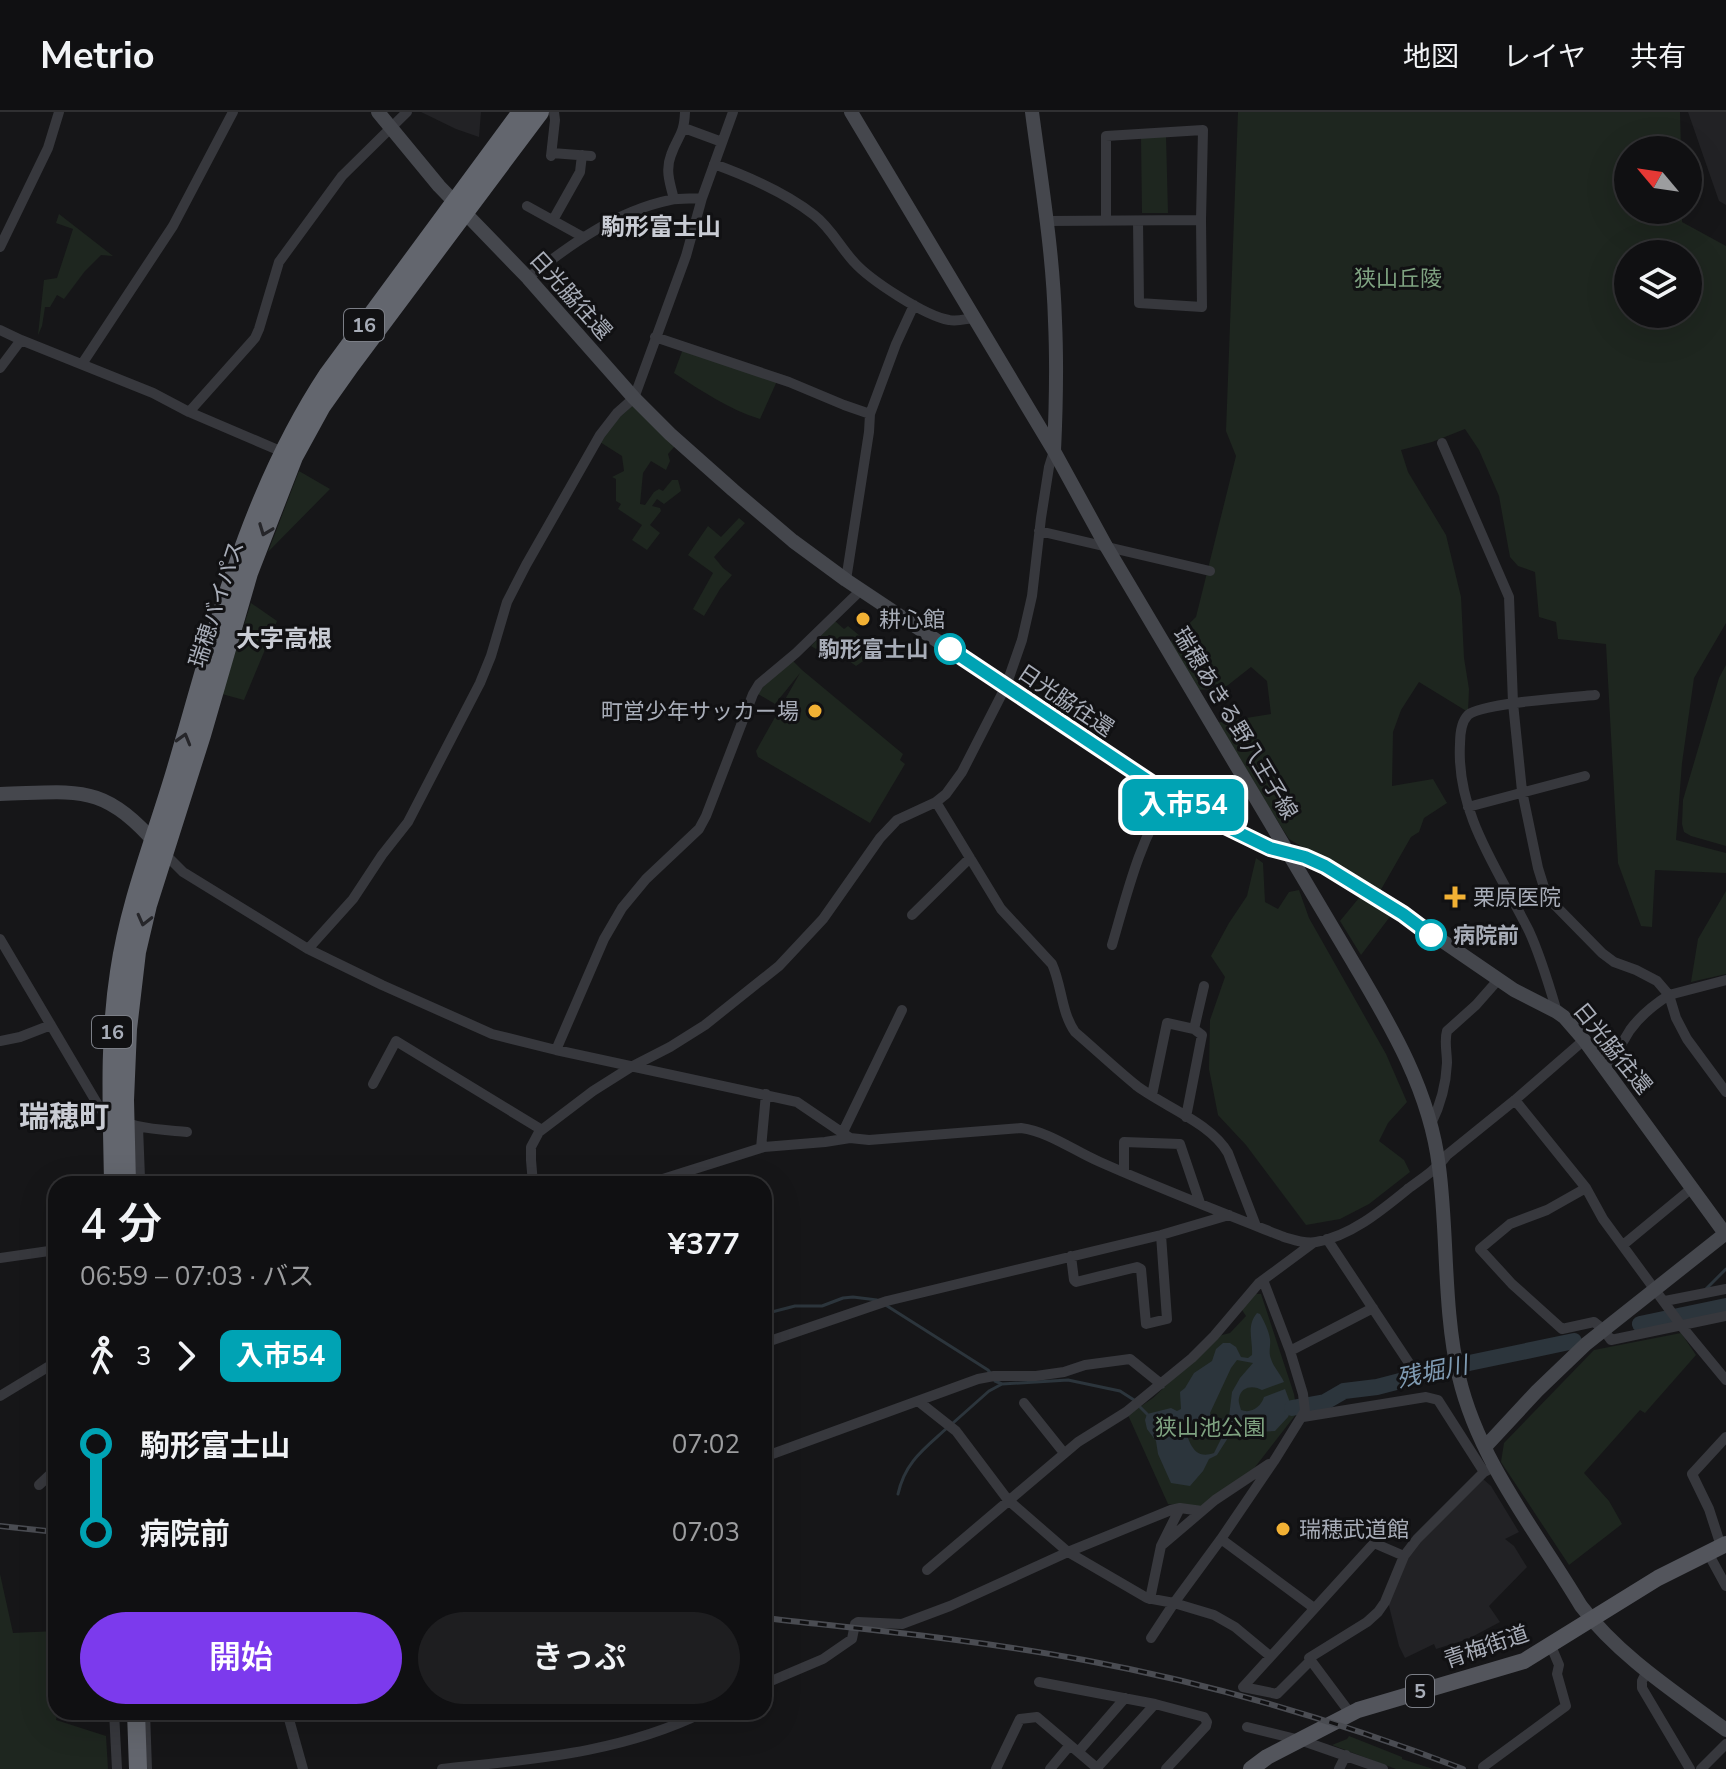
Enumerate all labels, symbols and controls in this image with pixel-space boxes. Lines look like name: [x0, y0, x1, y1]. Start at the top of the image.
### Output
text: Metrio: [40, 30, 155, 81]
text: 地図: [1403, 38, 1459, 76]
text: レイヤ: [1503, 38, 1586, 76]
text: 共有: [1630, 38, 1686, 76]
north arrow: [1614, 136, 1702, 224]
map controls: [1614, 136, 1702, 328]
district label: 駒形富士山: [601, 211, 721, 243]
button: layers: [1614, 240, 1702, 328]
street label: 日光脇往還: [522, 245, 618, 347]
park label: 狭山丘陵: [1354, 264, 1442, 294]
road number: 16: [344, 309, 384, 341]
one-way arrow: [259, 522, 275, 536]
street label: 瑞穂バイパス: [182, 537, 252, 672]
place label: 耕心館: [879, 605, 945, 635]
marker: 耕心館: [854, 610, 872, 628]
street label: 瑞穂あきる野八王子線: [1166, 622, 1305, 825]
district label: 大字高根: [236, 623, 332, 655]
marker: 駒形富士山: [935, 634, 965, 664]
place label: 駒形富士山: [818, 635, 928, 665]
street label: 日光脇往還: [1011, 658, 1119, 744]
place label: 町営少年サッカー場: [601, 697, 799, 727]
marker: 町営少年サッカー場: [806, 702, 824, 720]
one-way arrow: [175, 732, 191, 746]
line badge: 入市54: [1127, 779, 1239, 831]
text: 入市54: [1138, 786, 1228, 824]
place label: 栗原医院: [1473, 883, 1561, 913]
marker: 栗原医院: [1444, 886, 1466, 908]
one-way arrow: [137, 913, 154, 926]
marker: 病院前: [1416, 920, 1446, 950]
place label: 病院前: [1453, 921, 1519, 951]
street label: 日光脇往還: [1566, 996, 1658, 1101]
road number: 16: [92, 1016, 132, 1048]
district label: 瑞穂町: [19, 1097, 109, 1138]
text: 4 分: [80, 1195, 162, 1255]
text: ¥377: [668, 1224, 740, 1265]
text: 06:59 – 07:03 · バス: [80, 1259, 314, 1294]
icon: walk: [80, 1334, 124, 1378]
icon: forward: [164, 1334, 208, 1378]
text: 入市54: [236, 1337, 325, 1375]
text: 3: [136, 1339, 152, 1374]
water label: 残堀川: [1393, 1348, 1473, 1395]
park label: 狭山池公園: [1155, 1413, 1265, 1443]
text: 駒形富士山: [140, 1426, 290, 1467]
text: 07:02: [672, 1427, 740, 1462]
text: 病院前: [140, 1514, 230, 1555]
text: 07:03: [672, 1515, 740, 1550]
place label: 瑞穂武道館: [1299, 1515, 1409, 1545]
marker: 瑞穂武道館: [1274, 1520, 1292, 1538]
button: 開始: [80, 1612, 402, 1704]
button: きっぷ: [418, 1612, 740, 1704]
street label: 青梅街道: [1440, 1618, 1533, 1675]
road number: 5: [1406, 1675, 1434, 1707]

